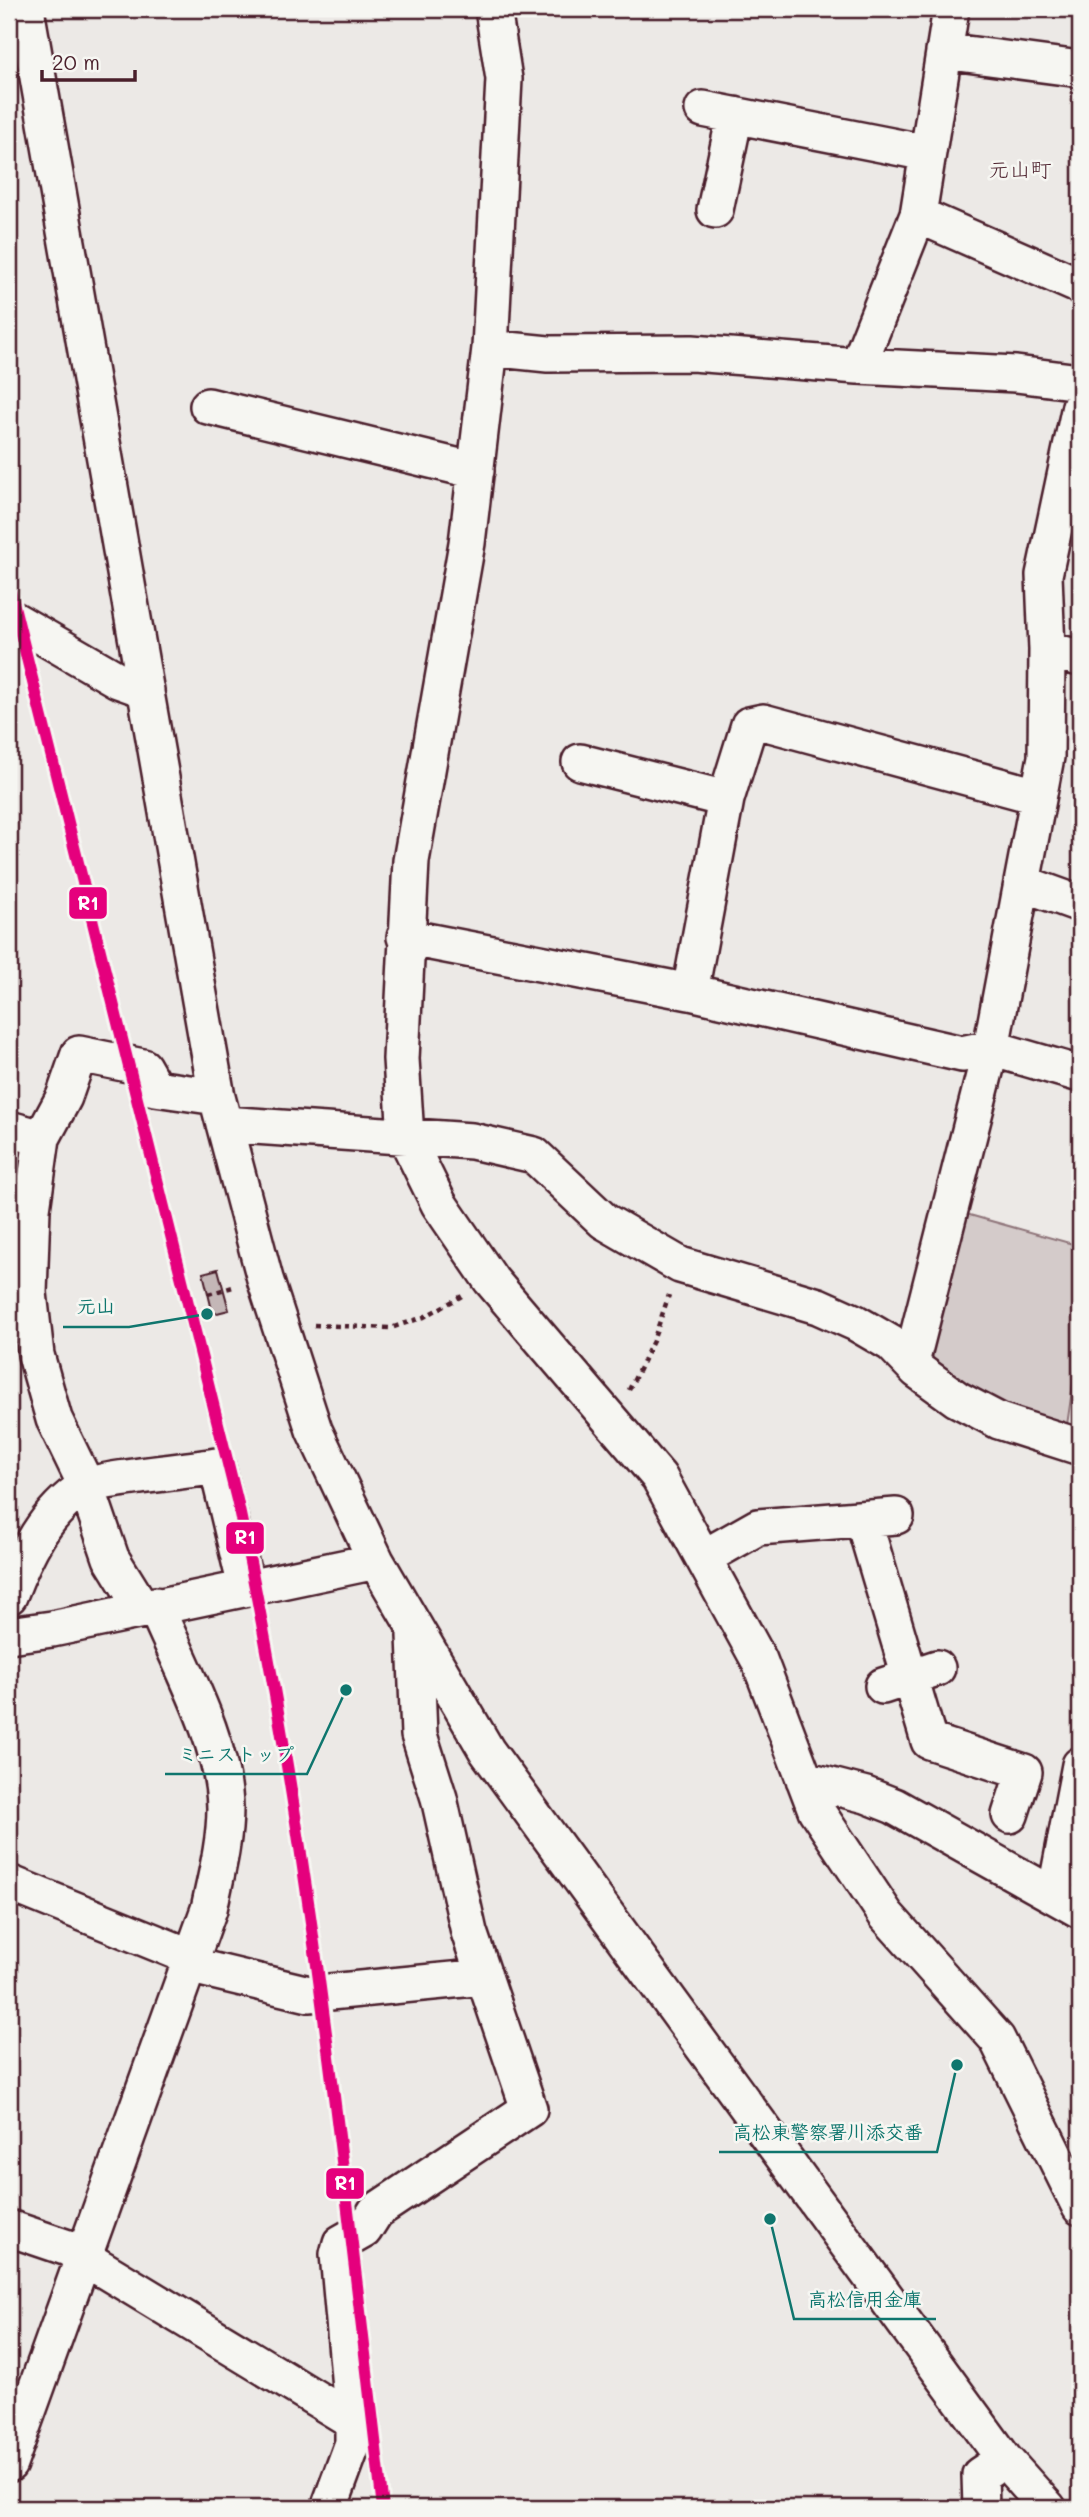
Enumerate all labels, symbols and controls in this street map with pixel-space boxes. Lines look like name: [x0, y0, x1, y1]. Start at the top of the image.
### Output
scale bar: [42, 38, 135, 82]
text: 20 m: [52, 48, 100, 75]
district label: 元山町: [989, 155, 1052, 182]
line badge: R1: [68, 886, 108, 920]
text: R1: [77, 890, 99, 915]
callout: 元山: [63, 1287, 129, 1327]
text: 元山: [77, 1293, 115, 1318]
line badge: R1: [225, 1521, 265, 1555]
text: R1: [234, 1524, 256, 1549]
callout: ミニストップ: [165, 1734, 307, 1774]
text: ミニストップ: [178, 1741, 294, 1766]
callout: 高松東警察署川添交番: [719, 2112, 937, 2152]
text: 高松東警察署川添交番: [733, 2119, 923, 2144]
line badge: R1: [325, 2167, 365, 2200]
text: R1: [334, 2170, 356, 2195]
callout: 高松信用金庫: [794, 2279, 936, 2319]
text: 高松信用金庫: [808, 2286, 922, 2311]

